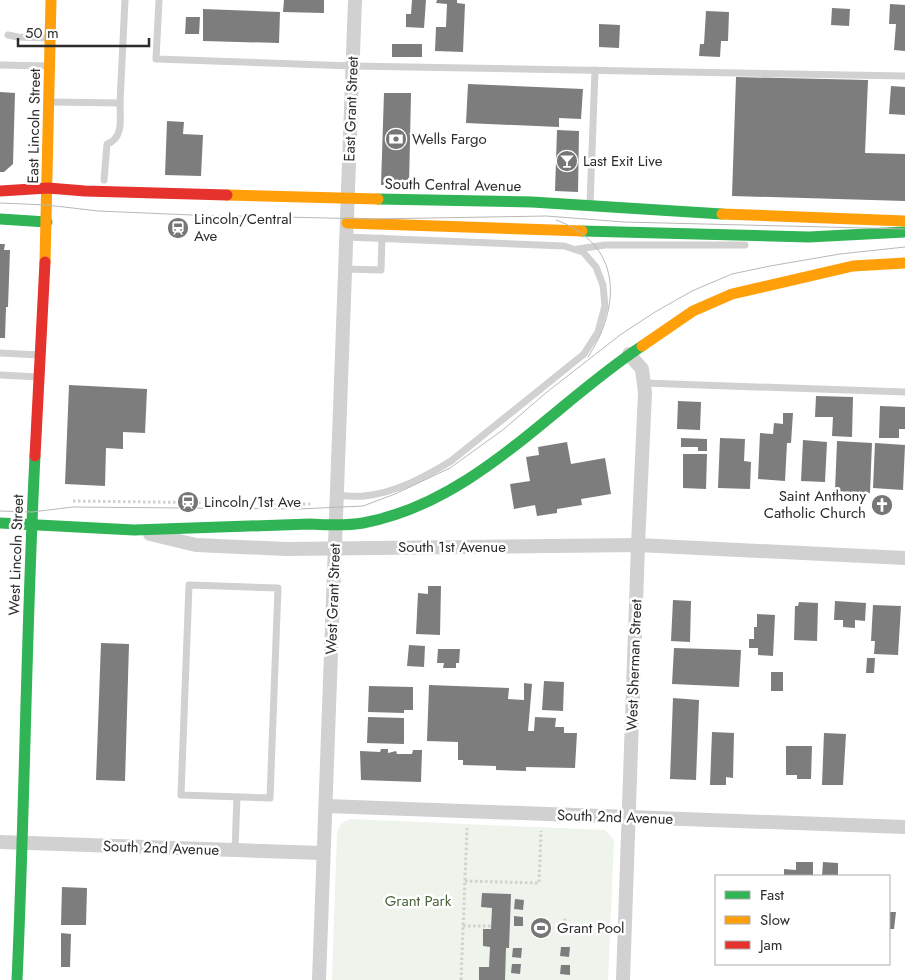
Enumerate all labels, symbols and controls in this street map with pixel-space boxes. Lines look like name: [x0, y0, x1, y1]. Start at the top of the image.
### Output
scale bar: [18, 15, 149, 47]
text: 50 m: [25, 22, 59, 44]
street label: East Grant Street: [338, 56, 364, 162]
street label: East Lincoln Street: [22, 68, 46, 184]
bank icon: Wells Fargo: [384, 127, 408, 151]
place label: Wells Fargo: [412, 128, 487, 150]
bar icon: Last Exit Live: [555, 149, 579, 173]
place label: Last Exit Live: [583, 150, 663, 172]
street label: South Central Avenue: [384, 173, 522, 197]
place label: Lincoln/Central Ave: [194, 208, 292, 247]
station icon: Lincoln/Central Ave: [166, 216, 190, 240]
place label: Saint Anthony Catholic Church: [764, 485, 866, 524]
station icon: Lincoln/1st Ave: [176, 490, 200, 514]
place label: Lincoln/1st Ave: [204, 491, 301, 513]
church icon: Saint Anthony Catholic Church: [870, 493, 894, 517]
street label: West Lincoln Street: [3, 494, 29, 616]
street label: South 1st Avenue: [398, 536, 506, 558]
street label: West Grant Street: [320, 543, 346, 655]
street label: West Sherman Street: [621, 598, 647, 731]
street label: South 2nd Avenue: [556, 804, 674, 830]
street label: South 2nd Avenue: [102, 835, 220, 861]
legend: [715, 875, 890, 965]
text: Fast: [760, 884, 784, 906]
park label: Grant Park: [385, 890, 452, 912]
text: Slow: [760, 909, 791, 931]
sports icon: Grant Pool: [529, 916, 553, 940]
place label: Grant Pool: [557, 917, 625, 939]
text: Jam: [758, 934, 783, 956]

